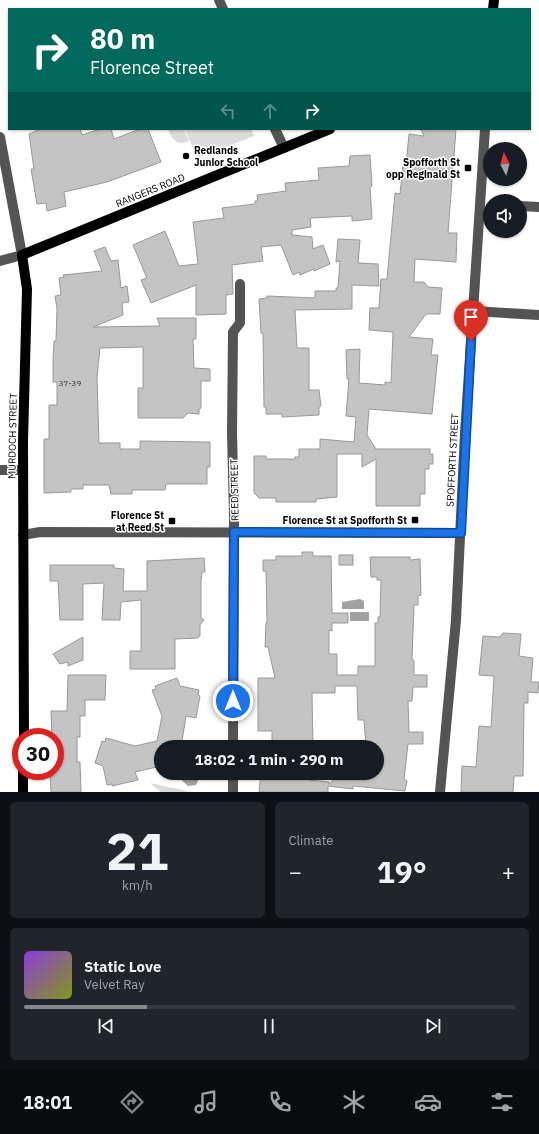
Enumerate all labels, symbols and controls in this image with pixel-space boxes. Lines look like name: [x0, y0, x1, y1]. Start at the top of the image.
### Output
text: 80 m: [90, 20, 155, 57]
icon: right: [24, 24, 76, 76]
text: Florence Street: [90, 56, 214, 79]
icon: left: [217, 100, 239, 122]
icon: ahead: [259, 100, 281, 122]
icon: right: [301, 100, 323, 122]
north arrow: [483, 142, 527, 186]
map controls: [483, 142, 527, 238]
place label: Redlands Junior School: [194, 144, 258, 169]
marker: Redlands Junior School: [181, 151, 191, 161]
place label: Spofforth St opp Reginald St: [386, 156, 460, 181]
marker: Spofforth St opp Reginald St: [463, 163, 473, 173]
street label: RANGERS ROAD: [114, 171, 187, 210]
button: sound: [483, 194, 527, 238]
pin: [454, 300, 488, 341]
icon: arrive: [460, 306, 482, 328]
house number: 37-39: [59, 378, 81, 388]
street label: MURDOCH STREET: [5, 393, 20, 479]
street label: SPOFFORTH STREET: [444, 413, 461, 507]
street label: REED STREET: [227, 458, 242, 521]
place label: Florence St at Reed St: [111, 509, 164, 534]
place label: Florence St at Spofforth St: [283, 514, 407, 527]
marker: Florence St at Spofforth St: [410, 515, 420, 525]
marker: Florence St at Reed St: [167, 516, 177, 526]
position arrow: [212, 680, 254, 722]
speed limit sign: 30: [12, 728, 64, 780]
text: 18:02 · 1 min · 290 m: [195, 750, 343, 769]
text: 21: [106, 817, 168, 884]
text: Climate: [289, 832, 333, 849]
text: 19°: [377, 852, 427, 891]
text: −: [289, 857, 302, 886]
text: +: [502, 857, 515, 886]
text: km/h: [122, 877, 153, 894]
text: Static Love: [84, 957, 161, 976]
text: Velvet Ray: [84, 976, 145, 993]
icon: previous: [95, 1015, 117, 1037]
icon: pause: [258, 1015, 280, 1037]
icon: next: [422, 1015, 444, 1037]
icon: directions: [118, 1088, 146, 1116]
icon: music: [192, 1088, 220, 1116]
icon: phone: [266, 1088, 294, 1116]
icon: climate: [340, 1088, 368, 1116]
icon: car: [414, 1088, 442, 1116]
icon: filters: [488, 1088, 516, 1116]
text: 18:01: [23, 1091, 72, 1114]

